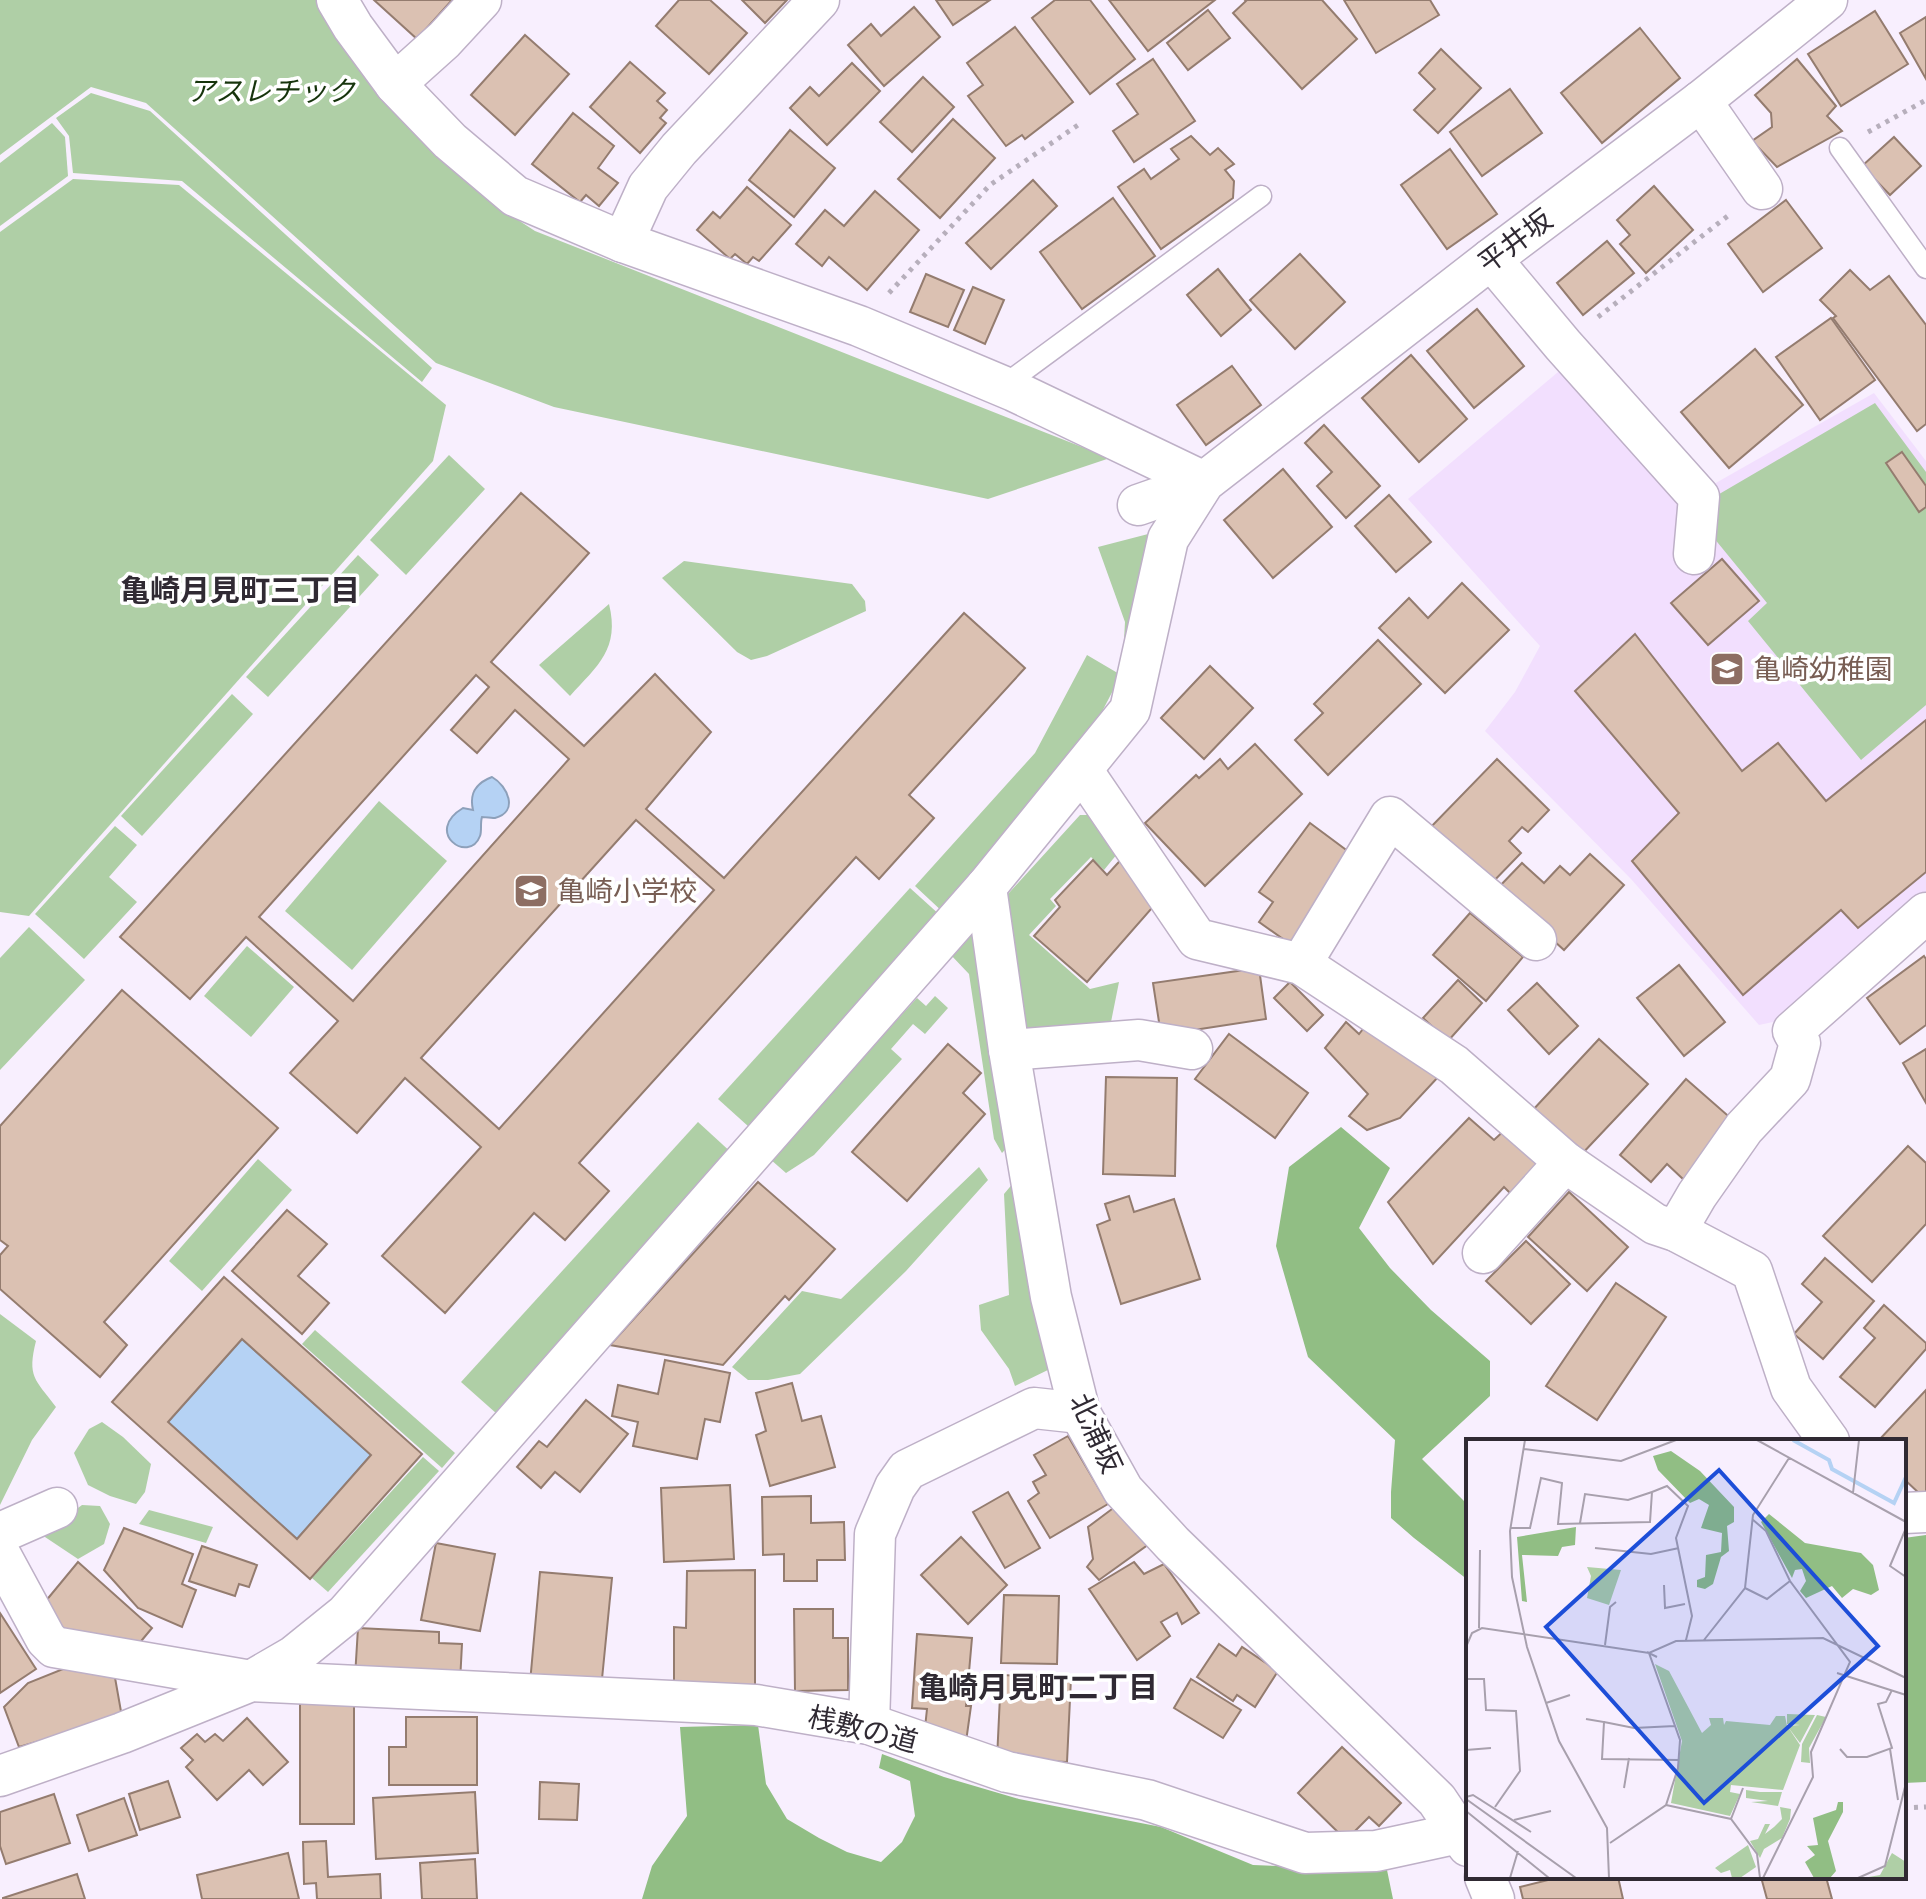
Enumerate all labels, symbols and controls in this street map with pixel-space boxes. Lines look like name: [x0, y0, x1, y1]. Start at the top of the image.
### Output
park label: アスレチック: [187, 73, 356, 109]
street label: 平井坂: [1471, 201, 1559, 281]
district label: 亀崎月見町三丁目: [120, 571, 360, 609]
school or university icon: 亀崎幼稚園: [1708, 650, 1746, 688]
place label: 亀崎幼稚園: [1753, 651, 1893, 687]
school or university icon: 亀崎小学校: [512, 872, 550, 910]
place label: 亀崎小学校: [557, 873, 697, 909]
street label: 北浦坂: [1062, 1387, 1130, 1479]
inset map: [1466, 1439, 1906, 1879]
district label: 亀崎月見町二丁目: [918, 1668, 1158, 1706]
street label: 桟敷の道: [804, 1698, 922, 1760]

